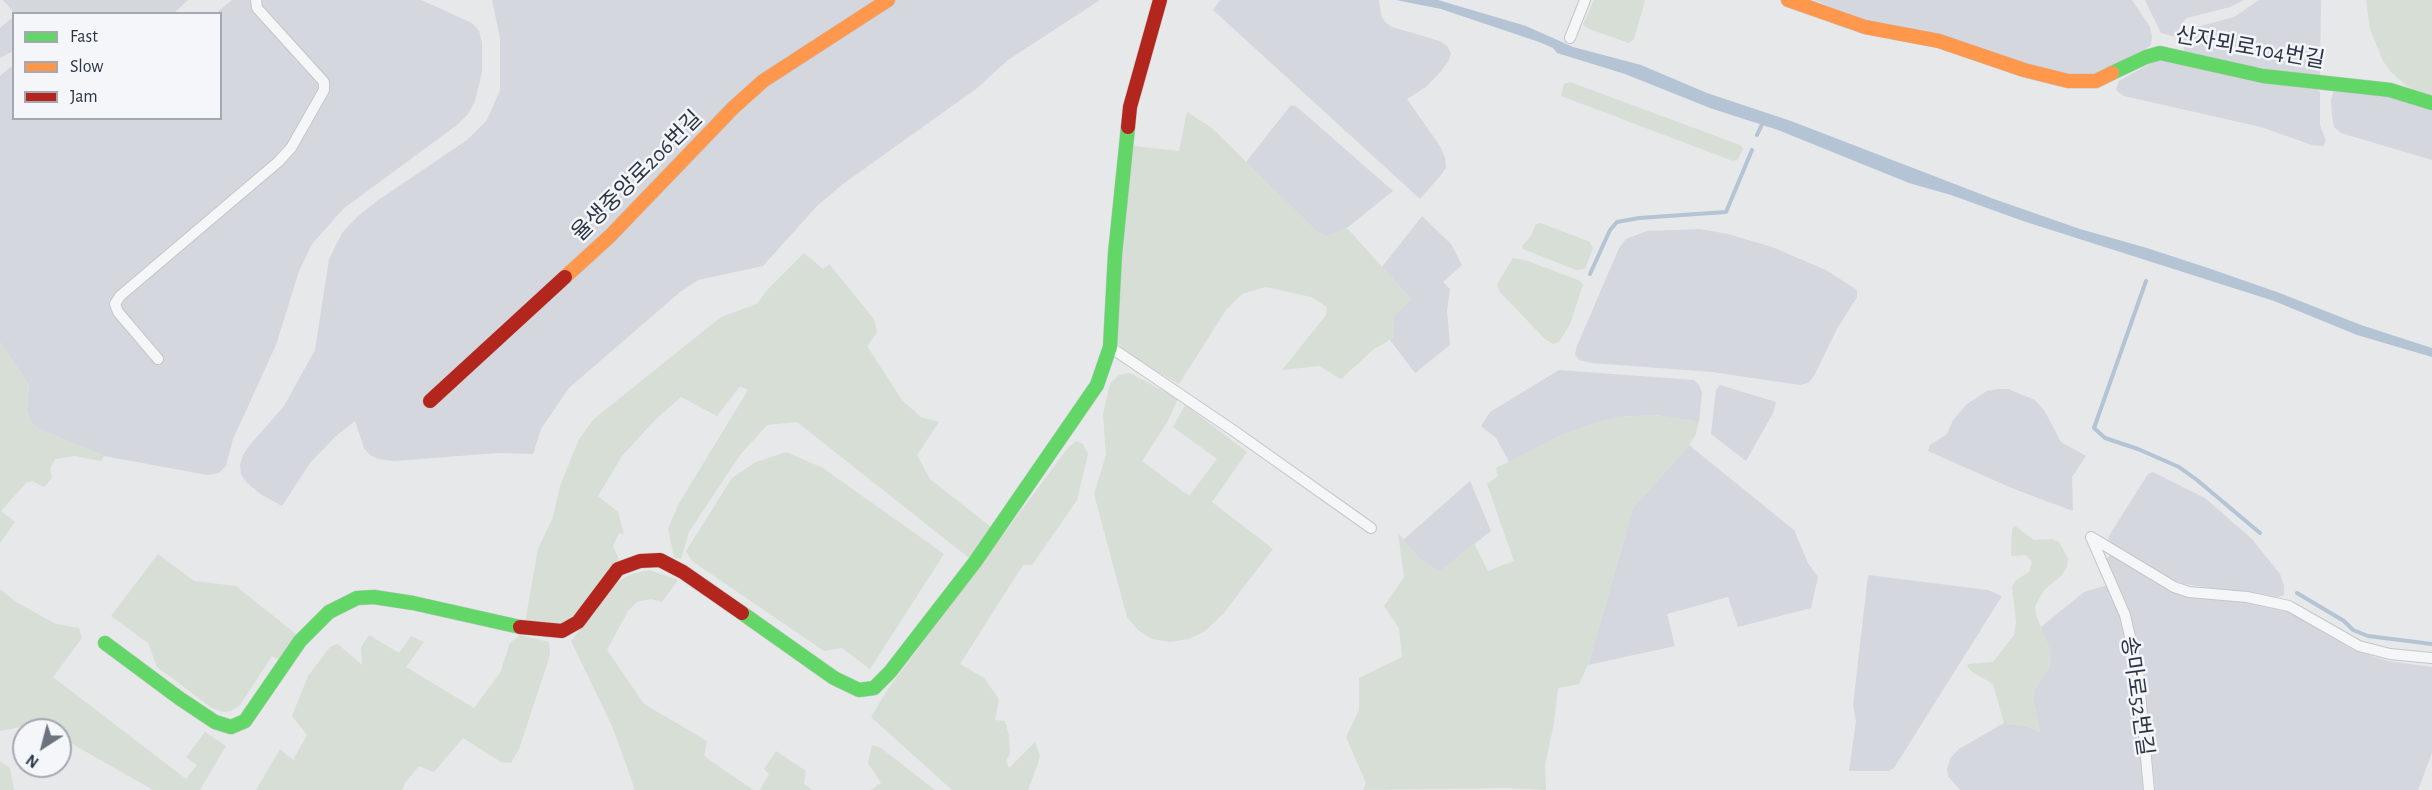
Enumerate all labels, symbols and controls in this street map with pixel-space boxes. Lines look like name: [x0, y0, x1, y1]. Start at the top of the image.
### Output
legend: [12, 12, 222, 120]
street label: 산자뫼로104번길: [2173, 22, 2327, 74]
text: Fast: [70, 28, 98, 46]
text: Slow: [70, 58, 103, 76]
text: Jam: [70, 88, 98, 106]
street label: 율생중앙로206번길: [566, 105, 708, 247]
street label: 송마로52번길: [2116, 635, 2158, 757]
north arrow: [12, 718, 72, 778]
text: N: [23, 751, 42, 771]

